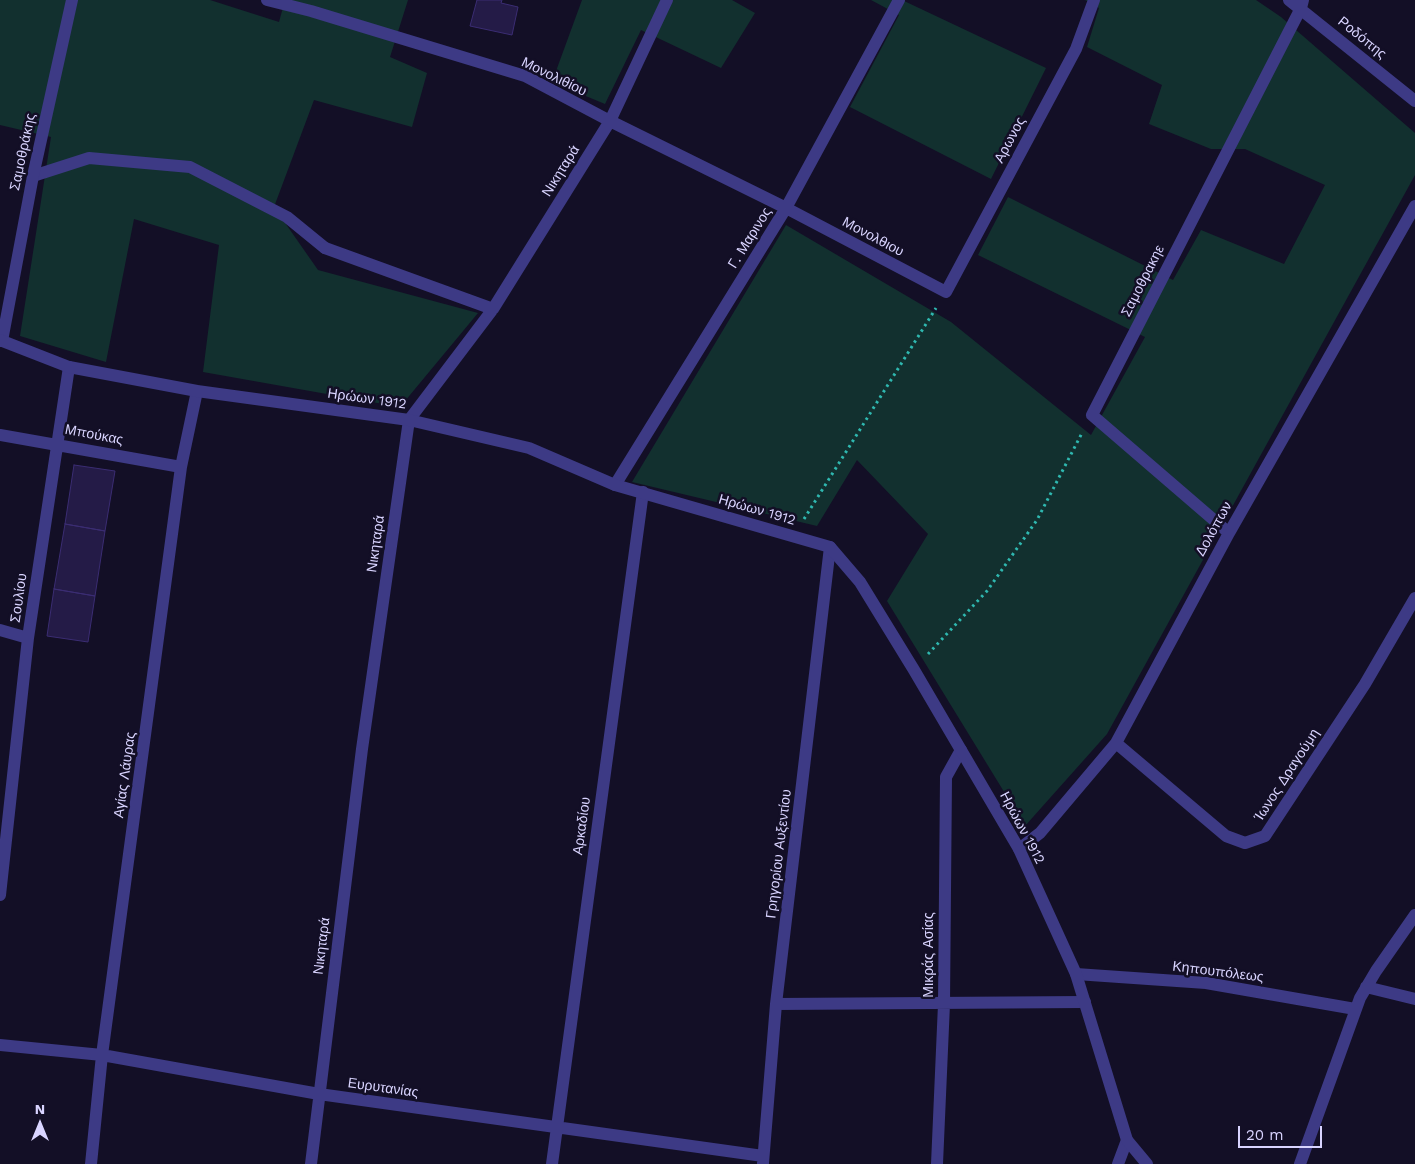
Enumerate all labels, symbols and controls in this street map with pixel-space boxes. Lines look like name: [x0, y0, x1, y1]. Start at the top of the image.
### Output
street label: Ροδόπης: [1334, 13, 1390, 63]
street label: Μονολιθίου: [519, 54, 589, 100]
street label: Σαμοθράκης: [7, 112, 39, 192]
street label: Αρωνος: [991, 114, 1029, 166]
street label: Νικηταρά: [539, 142, 583, 200]
street label: Γ. Μαρινος: [725, 204, 775, 272]
street label: Μονολθιου: [839, 214, 907, 260]
street label: Σαμοθρακηε: [1118, 242, 1168, 320]
street label: Ηρώων 1912: [327, 385, 407, 413]
street label: Μπούκας: [63, 421, 125, 449]
street label: Ηρώων 1912: [717, 491, 797, 529]
street label: Δολόπων: [1192, 499, 1236, 559]
street label: Νικηταρά: [364, 514, 388, 574]
street label: Σουλίου: [7, 572, 31, 624]
street label: Ίωνος Δραγούμη: [1251, 726, 1323, 824]
street label: Αγίας Λάυρας: [111, 731, 139, 819]
street label: Γρηγορίου Αυξεντίου: [763, 788, 795, 920]
street label: Ηρώων 1912: [996, 789, 1048, 867]
street label: Αρκαδίου: [570, 796, 594, 856]
street label: Μικράς Ασίας: [921, 912, 937, 998]
street label: Νικηταρά: [310, 916, 334, 976]
street label: Κηπουπόλεως: [1172, 958, 1264, 986]
street label: Ευρυτανίας: [347, 1075, 419, 1101]
north arrow: [15, 1099, 65, 1149]
text: N: [35, 1101, 45, 1117]
scale bar: [1240, 1116, 1324, 1148]
text: 20 m: [1246, 1126, 1284, 1144]

